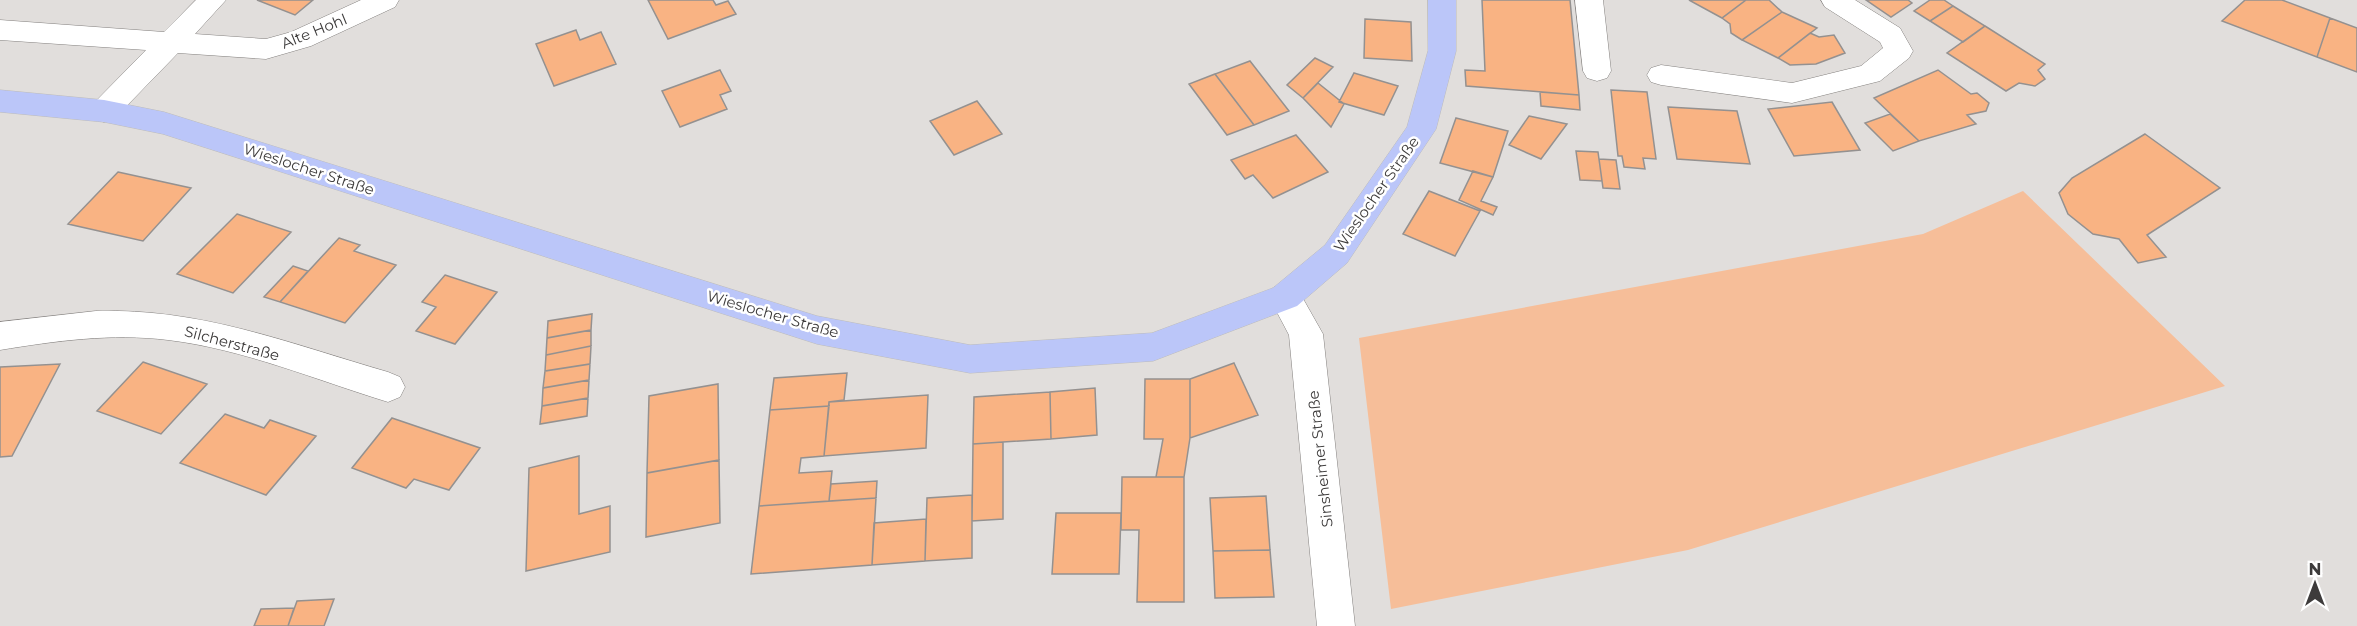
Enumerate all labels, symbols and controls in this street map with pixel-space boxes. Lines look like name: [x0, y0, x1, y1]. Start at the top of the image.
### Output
street label: Alte Hohl: [278, 9, 350, 53]
street label: Wieslocher Straße: [1329, 133, 1423, 255]
street label: Wieslocher Straße: [241, 139, 377, 199]
street label: Wieslocher Straße: [705, 286, 841, 342]
street label: Silcherstraße: [182, 321, 282, 365]
street label: Sinsheimer Straße: [1303, 390, 1337, 528]
north arrow: [2285, 554, 2345, 614]
text: N: [2309, 560, 2321, 579]

